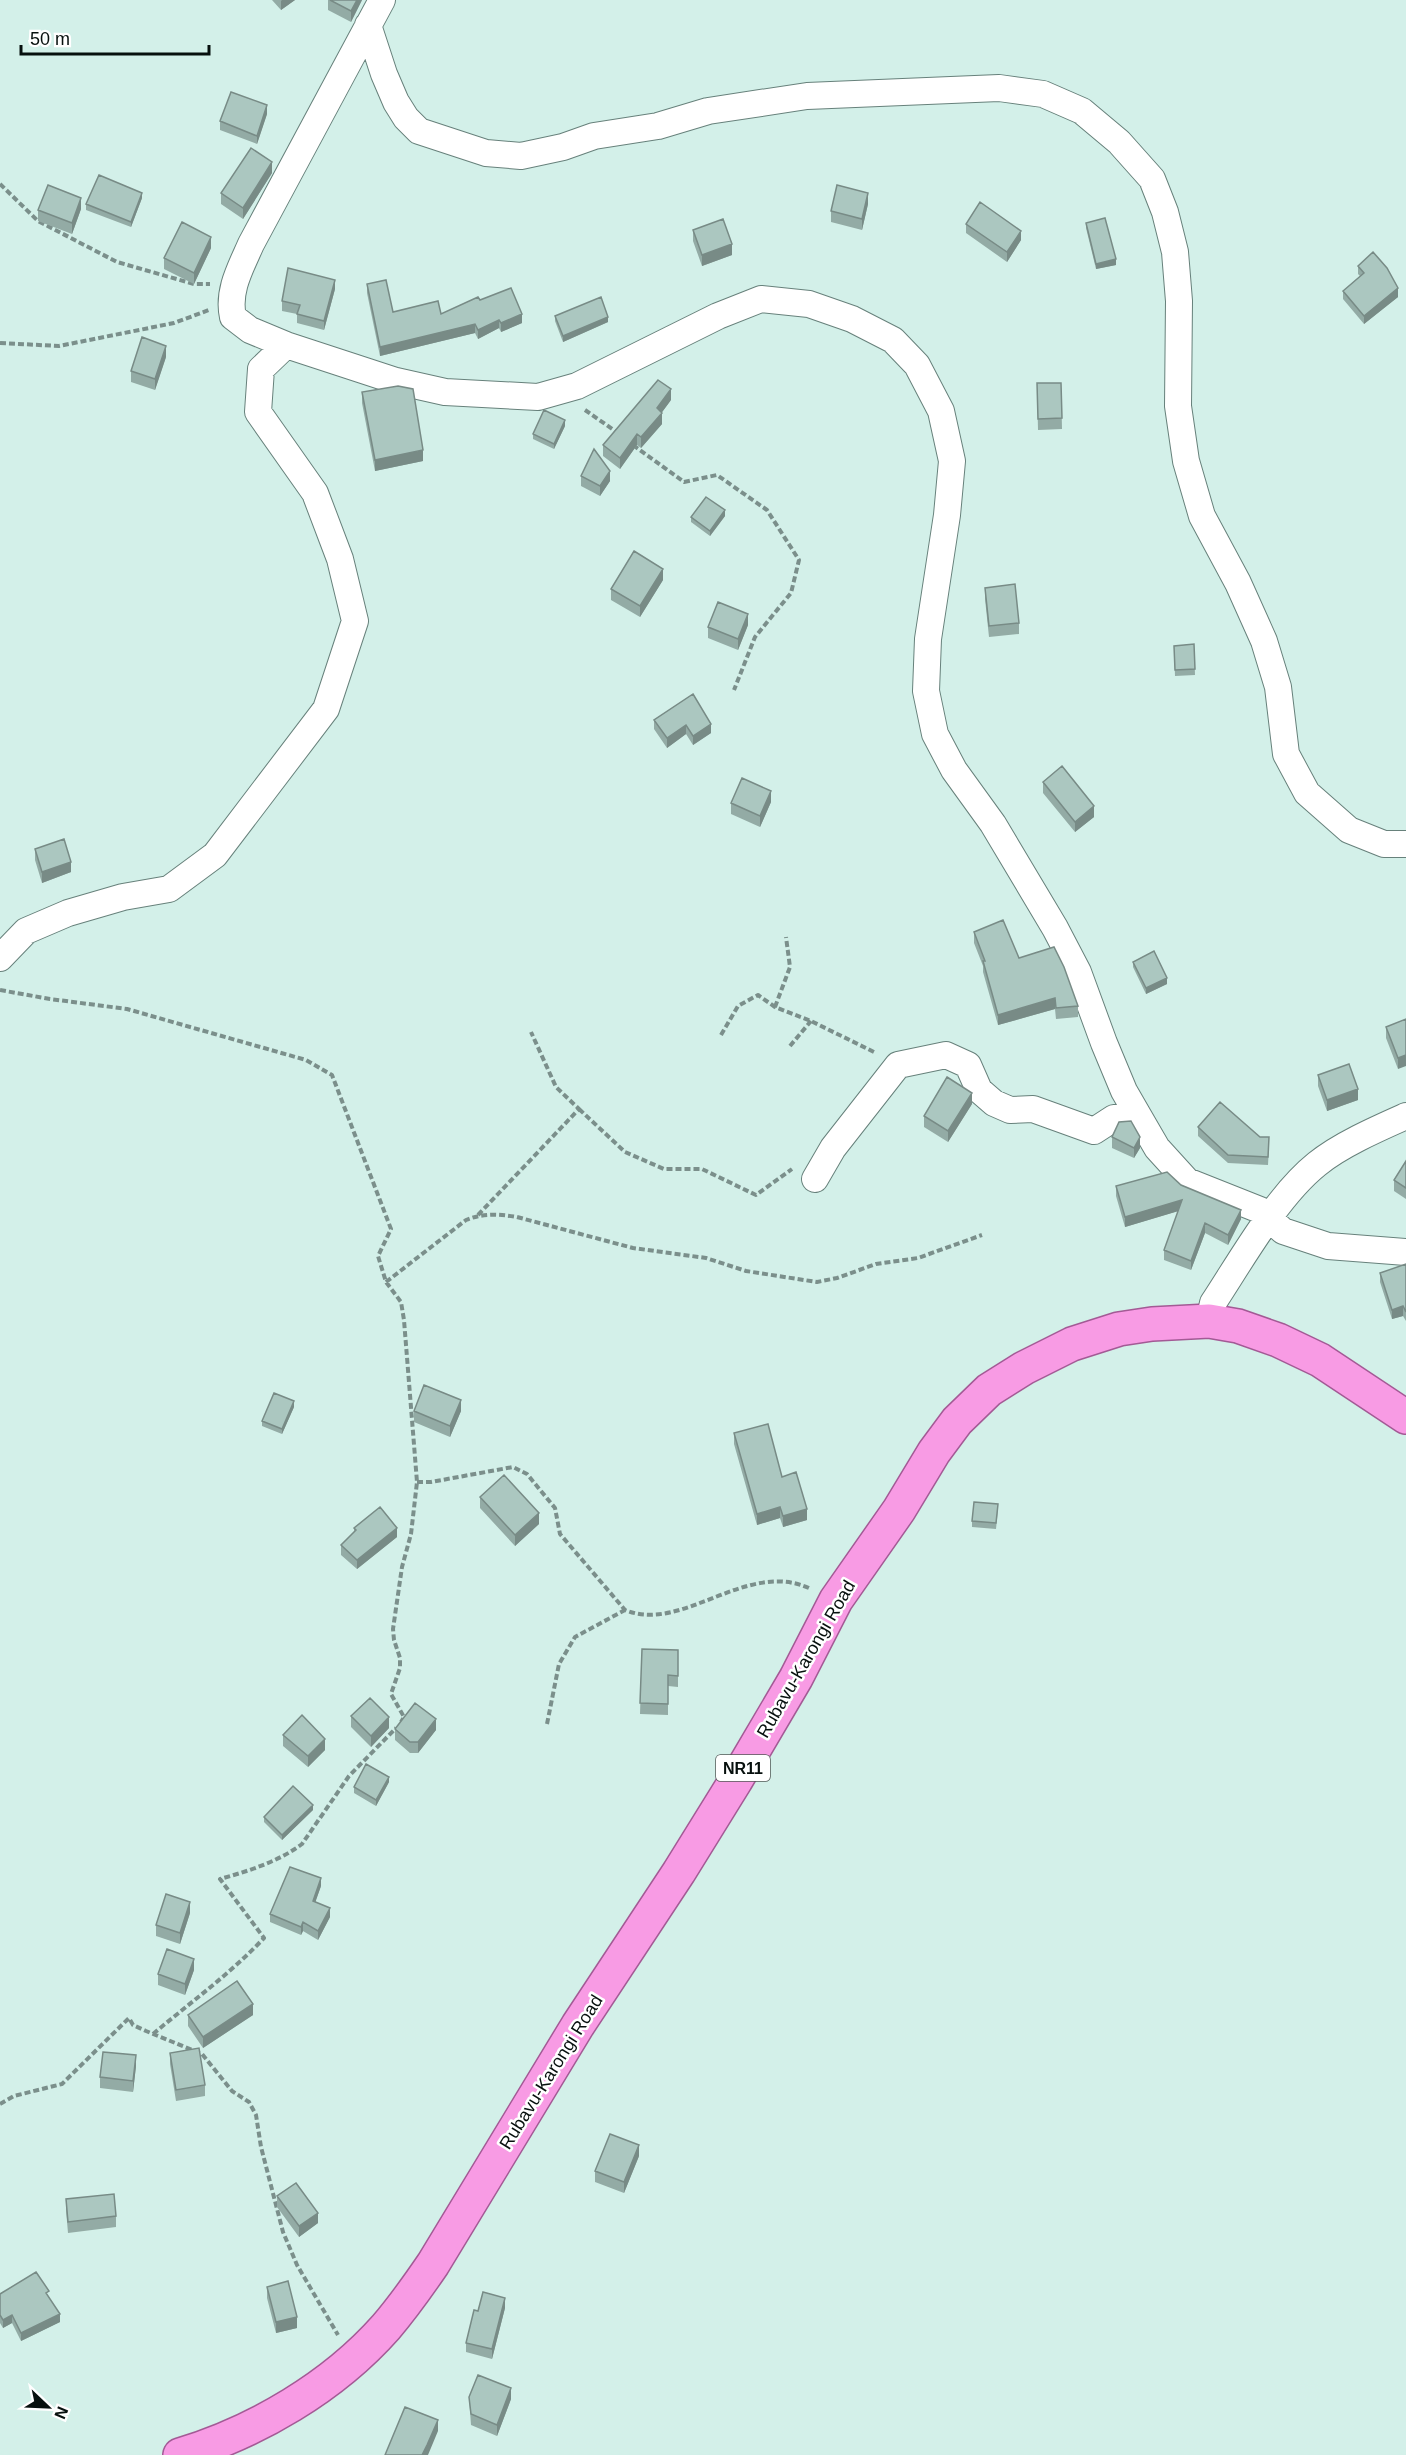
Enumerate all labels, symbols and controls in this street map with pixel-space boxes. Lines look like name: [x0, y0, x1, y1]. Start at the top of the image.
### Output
scale bar: [21, 18, 208, 56]
text: 50 m: [30, 29, 70, 49]
street label: Rubavu-Karongi Road: [753, 1577, 859, 1741]
road number: NR11: [716, 1755, 770, 1781]
street label: Rubavu-Karongi Road: [495, 1991, 607, 2153]
north arrow: [18, 2377, 78, 2437]
text: N: [51, 2404, 71, 2421]

